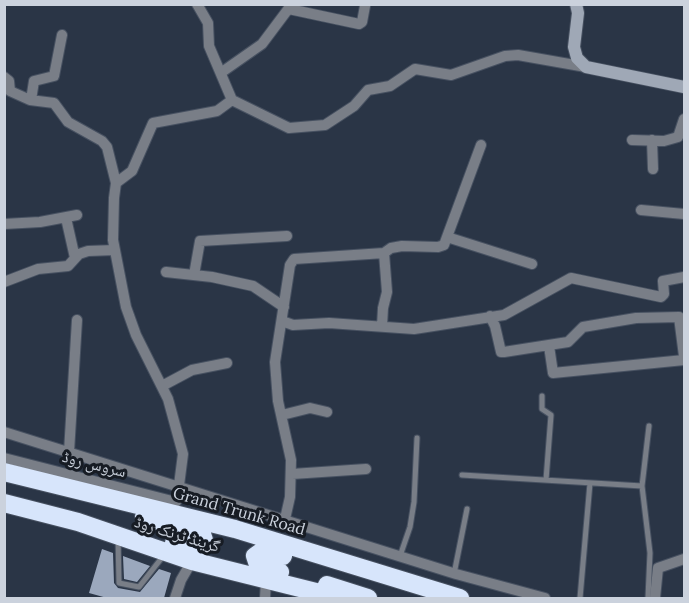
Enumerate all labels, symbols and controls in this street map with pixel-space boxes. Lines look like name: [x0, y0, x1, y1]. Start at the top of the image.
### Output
street label: سروس روڈ: [60, 448, 128, 482]
street label: Grand Trunk Road: [171, 484, 307, 540]
street label: گرینڈ ٹرنک روڈ: [132, 513, 222, 557]

